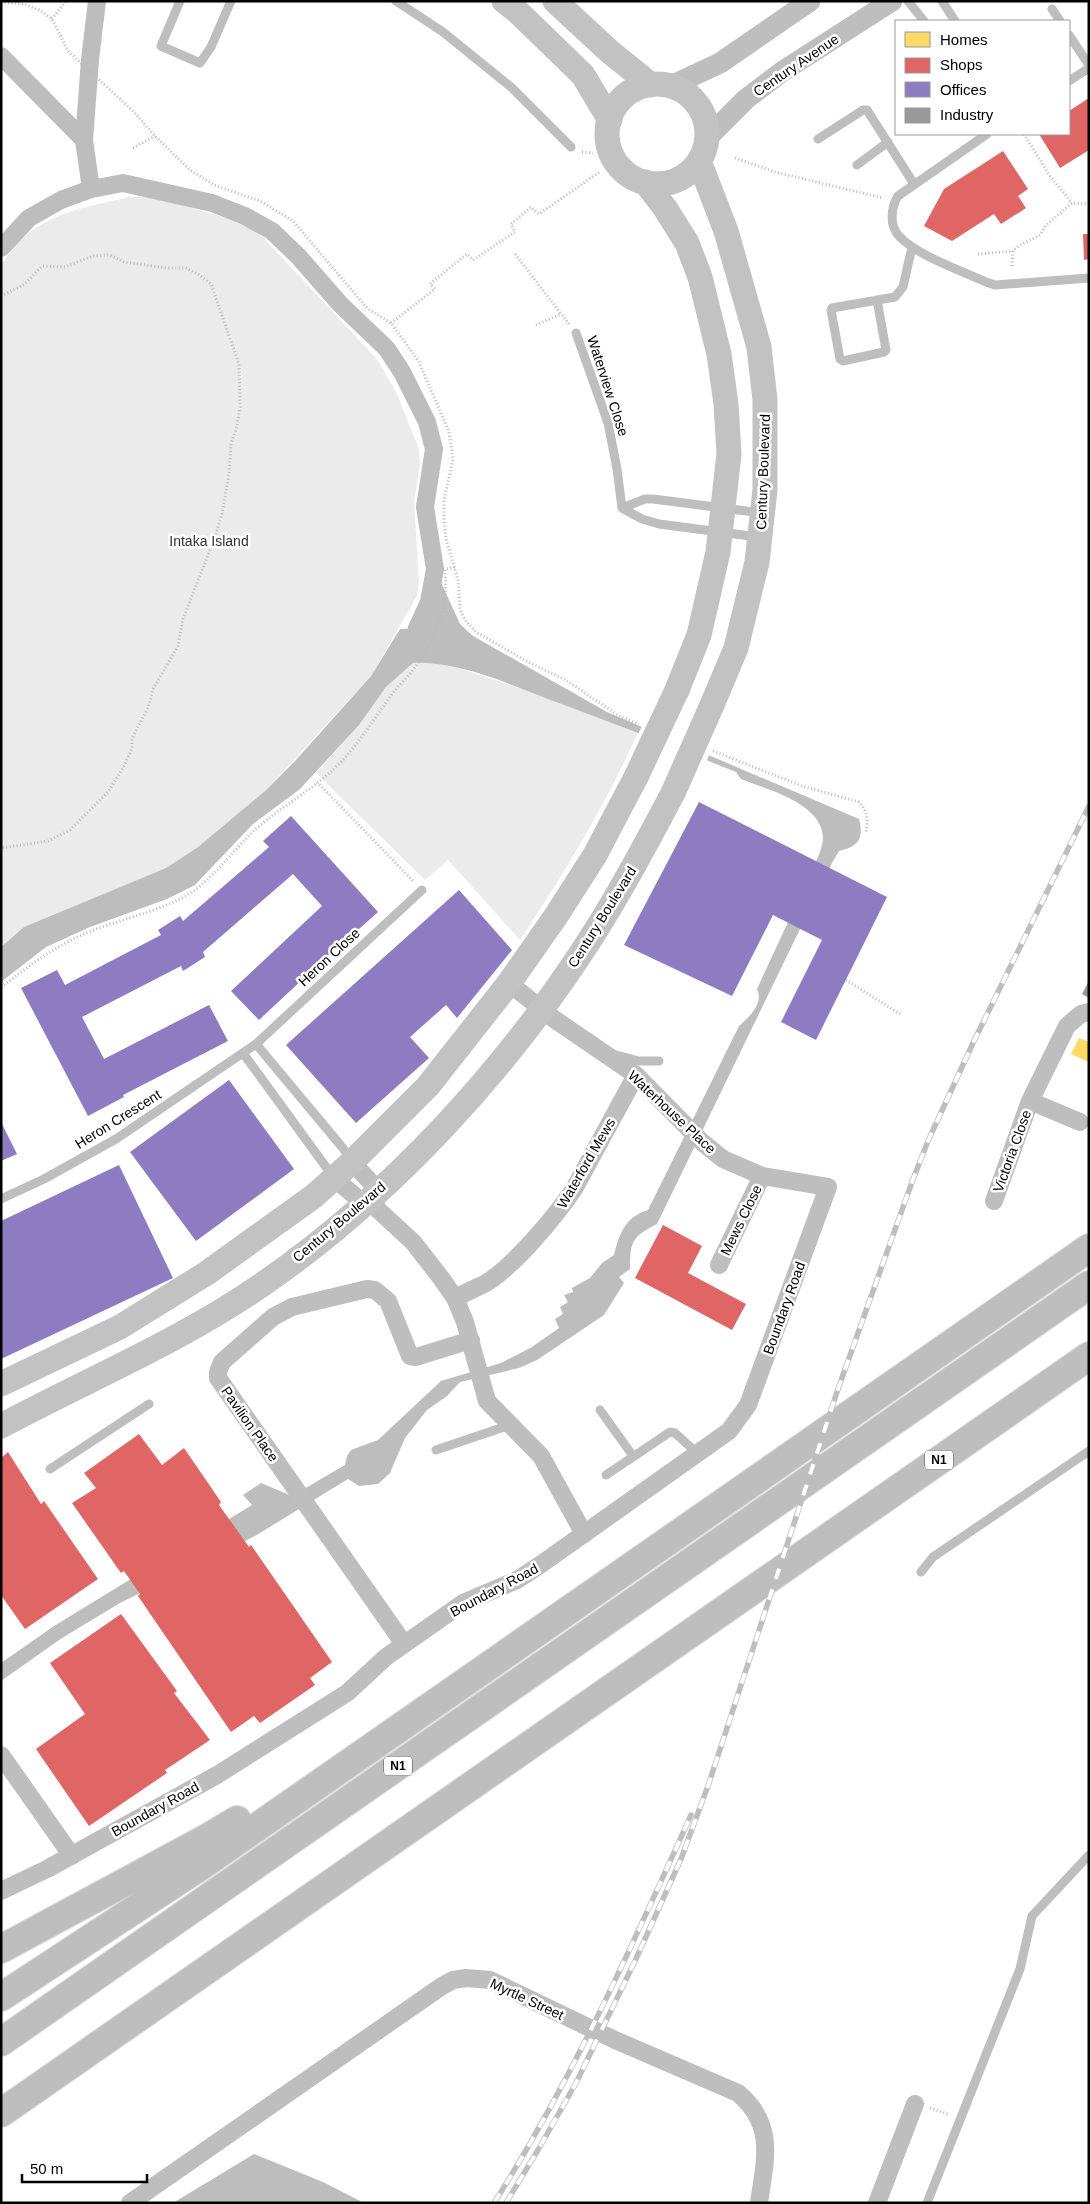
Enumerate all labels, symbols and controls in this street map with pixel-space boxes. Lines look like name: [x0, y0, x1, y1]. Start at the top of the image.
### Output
legend: [895, 20, 1070, 135]
street label: Century Avenue: [750, 30, 842, 99]
text: Homes: [940, 31, 988, 48]
text: Shops: [940, 56, 983, 73]
text: Offices: [940, 81, 986, 98]
text: Industry: [940, 106, 994, 123]
street label: Waterview Close: [584, 334, 632, 438]
street label: Century Boulevard: [753, 414, 773, 530]
park label: Intaka Island: [169, 533, 249, 549]
street label: Century Boulevard: [564, 864, 640, 970]
street label: Heron Close: [295, 924, 363, 989]
street label: Waterhouse Place: [625, 1067, 719, 1157]
street label: Heron Crescent: [72, 1086, 164, 1152]
street label: Victoria Close: [990, 1108, 1034, 1194]
street label: Waterford Mews: [554, 1115, 618, 1211]
street label: Century Boulevard: [289, 1179, 389, 1265]
street label: Mews Close: [717, 1182, 765, 1258]
street label: Boundary Road: [760, 1260, 808, 1356]
street label: Pavilion Place: [218, 1383, 282, 1465]
road number: N1: [925, 1450, 953, 1470]
street label: Boundary Road: [447, 1560, 541, 1620]
road number: N1: [384, 1756, 412, 1775]
street label: Boundary Road: [109, 1778, 201, 1840]
street label: Myrtle Street: [488, 1975, 566, 2023]
scale bar: [22, 2152, 148, 2184]
text: 50 m: [30, 2160, 63, 2177]

